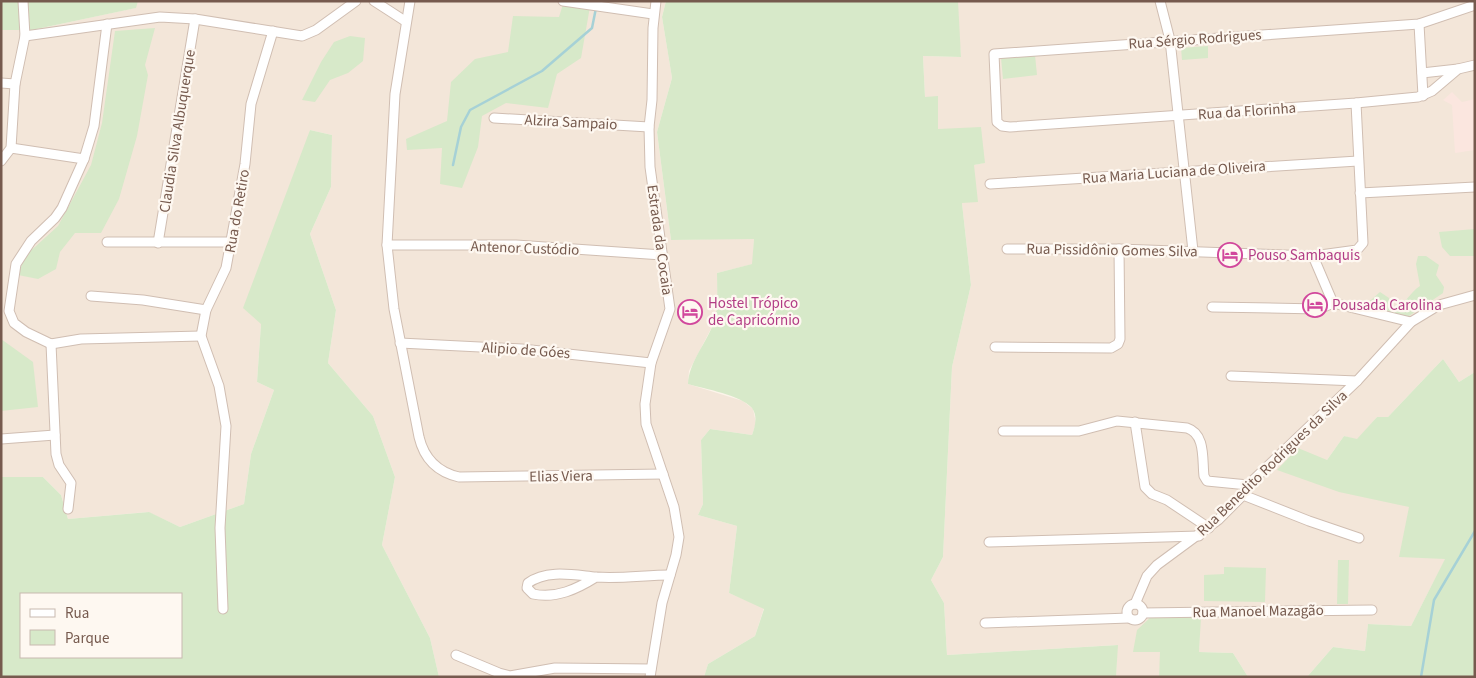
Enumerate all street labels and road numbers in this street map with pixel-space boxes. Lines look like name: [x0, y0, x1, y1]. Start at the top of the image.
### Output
street label: Rua Sérgio Rodrigues: [1128, 24, 1262, 55]
street label: Claudia Silva Albuquerque: [154, 48, 201, 214]
street label: Rua da Florinha: [1197, 98, 1297, 125]
street label: Alzira Sampaio: [524, 110, 618, 135]
street label: Rua Maria Luciana de Oliveira: [1081, 156, 1267, 189]
street label: Rua do Retiro: [220, 168, 255, 254]
street label: Estrada da Cocaia: [641, 183, 678, 297]
street label: Antenor Custódio: [470, 236, 580, 261]
street label: Rua Pissidônio Gomes Silva: [1026, 239, 1198, 262]
street label: Alipio de Góes: [481, 337, 571, 364]
street label: Rua Benedito Rodrigues da Silva: [1192, 386, 1352, 541]
street label: Elias Viera: [529, 465, 593, 488]
street label: Rua Manoel Mazagão: [1192, 600, 1324, 623]

